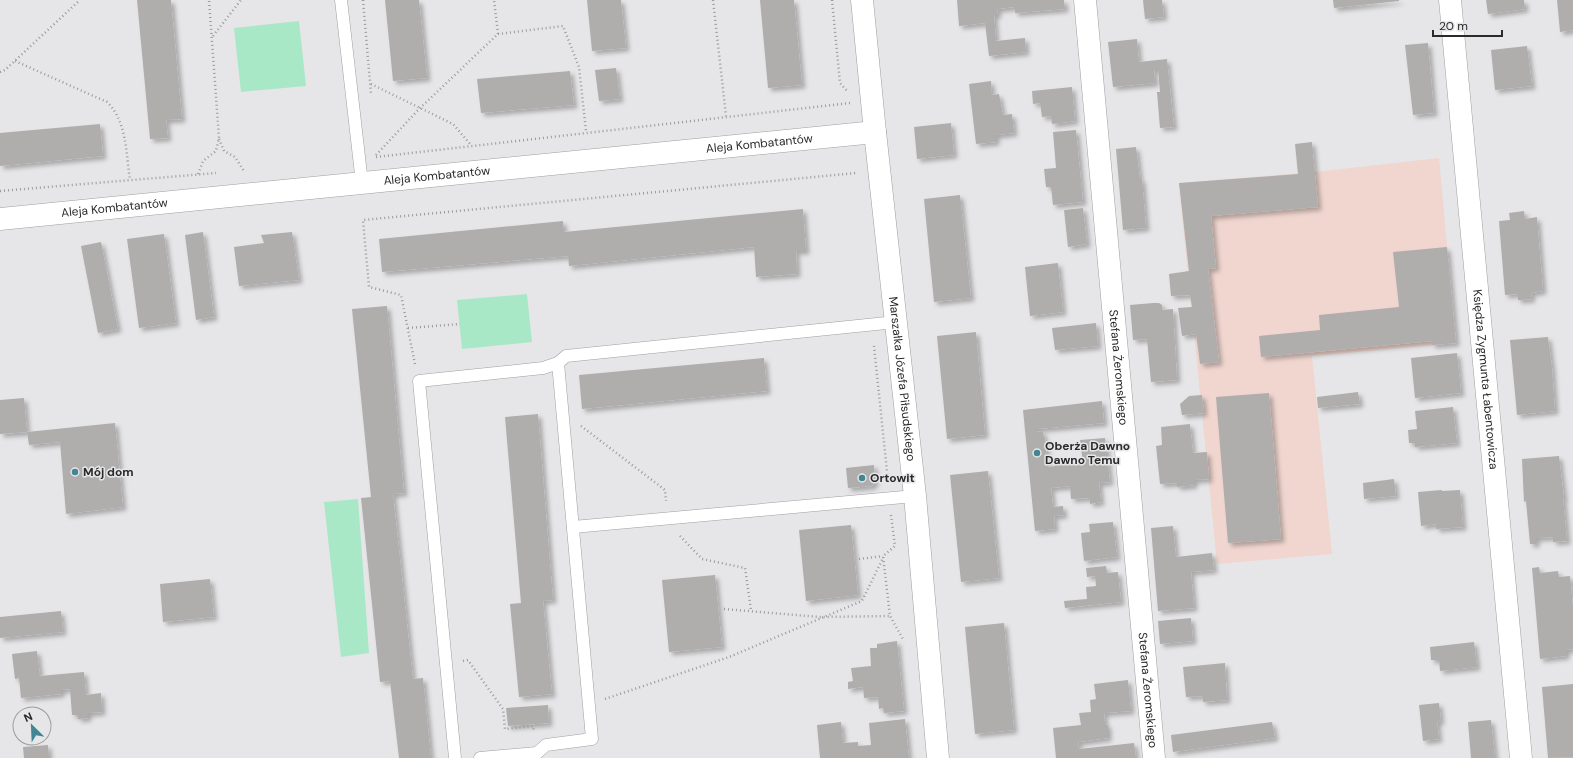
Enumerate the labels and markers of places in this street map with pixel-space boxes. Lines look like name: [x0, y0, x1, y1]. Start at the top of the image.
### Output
place label: Oberża Dawno Dawno Temu: [1045, 438, 1130, 468]
marker: Oberża Dawno Dawno Temu: [1032, 448, 1042, 458]
place label: Mój dom: [83, 464, 134, 480]
marker: Mój dom: [70, 467, 80, 477]
place label: Ortowit: [870, 470, 915, 486]
marker: Ortowit: [857, 473, 867, 483]

